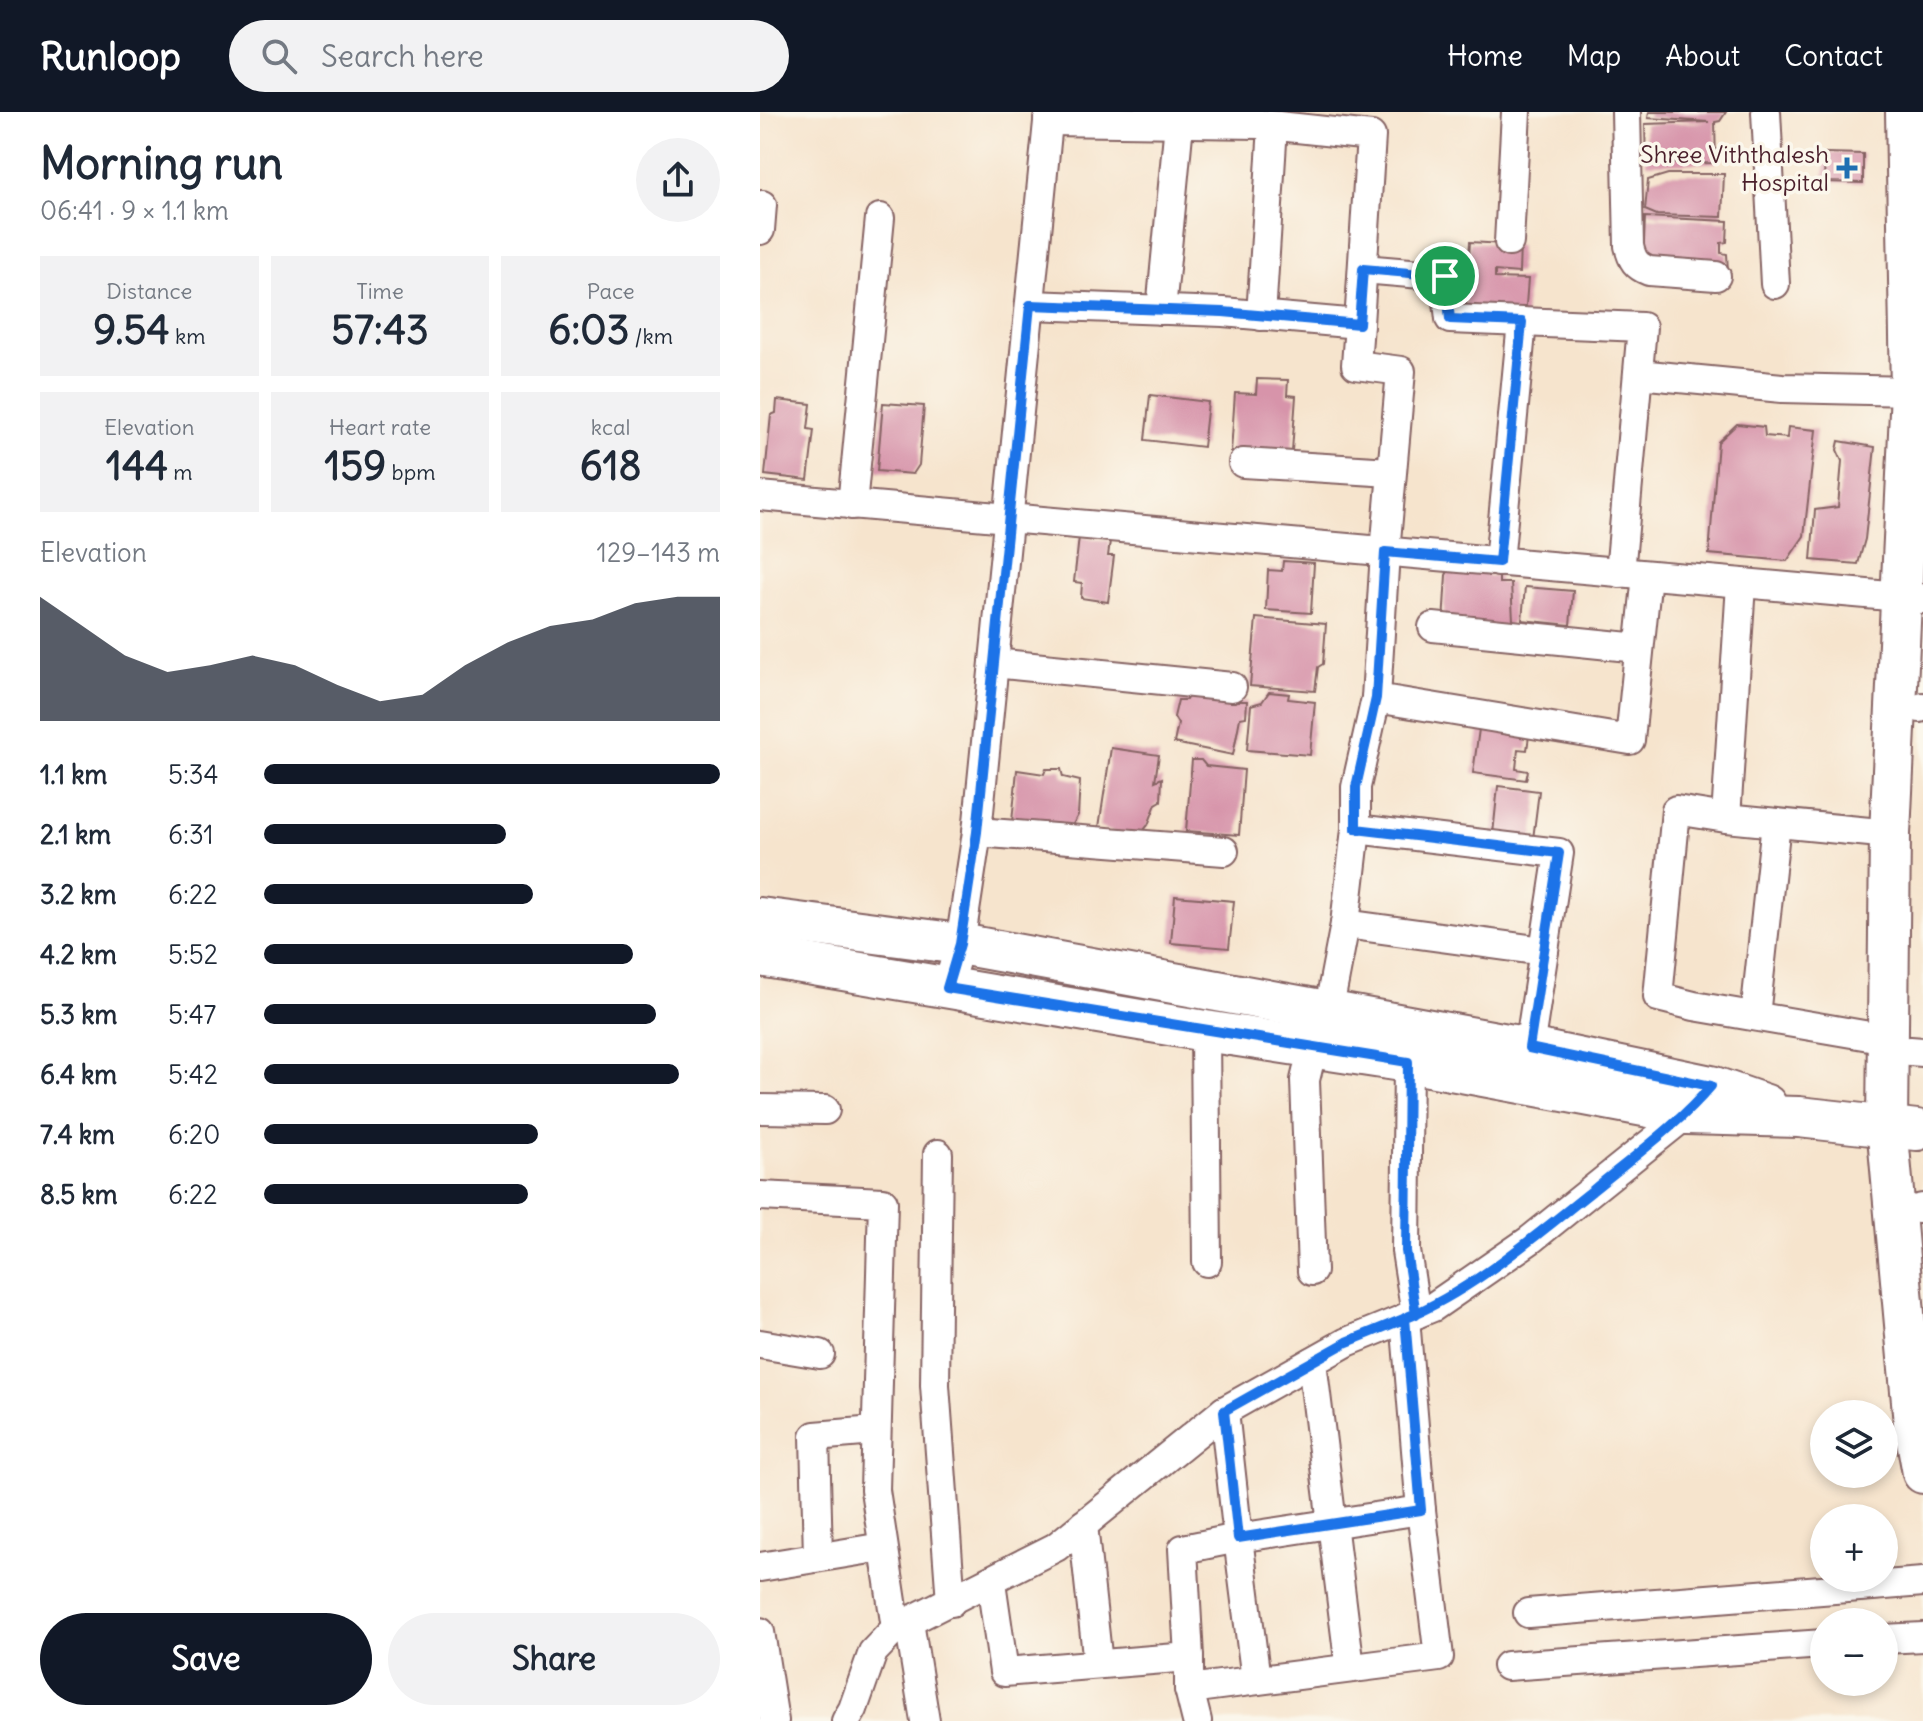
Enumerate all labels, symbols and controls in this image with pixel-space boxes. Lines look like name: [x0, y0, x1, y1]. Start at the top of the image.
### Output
search box: [229, 20, 789, 92]
text: Runloop: [40, 33, 181, 80]
icon: search: [257, 34, 301, 78]
text: Search here: [321, 37, 484, 75]
text: Home: [1447, 38, 1523, 74]
text: Map: [1567, 38, 1621, 74]
text: About: [1665, 38, 1740, 74]
text: Contact: [1784, 38, 1883, 74]
text: Morning run: [40, 136, 283, 191]
button: share: [636, 138, 720, 222]
place label: Shree Viththalesh Hospital: [1640, 139, 1829, 197]
marker: Shree Viththalesh Hospital: [1836, 157, 1858, 179]
text: 06:41 · 9 × 1.1 km: [40, 194, 229, 227]
pin: [1411, 242, 1479, 310]
icon: arrive: [1423, 254, 1467, 298]
text: Distance: [106, 277, 192, 305]
text: Time: [356, 277, 404, 305]
text: Pace: [587, 277, 635, 305]
text: 9.54: [93, 305, 170, 355]
text: 57:43: [331, 305, 429, 355]
text: 6:03: [548, 305, 629, 355]
text: km: [170, 322, 205, 350]
text: /km: [629, 322, 673, 350]
text: Elevation: [104, 413, 194, 441]
text: Heart rate: [329, 413, 431, 441]
text: kcal: [591, 413, 630, 441]
text: 144: [106, 441, 168, 491]
text: 159: [324, 441, 386, 491]
text: 618: [580, 441, 642, 491]
text: m: [168, 458, 193, 486]
text: bpm: [386, 458, 436, 486]
text: Elevation: [40, 536, 147, 569]
text: 129–143 m: [597, 536, 720, 569]
text: 1.1 km: [40, 758, 107, 791]
text: 5:34: [168, 758, 219, 791]
text: 2.1 km: [40, 818, 111, 851]
text: 6:31: [168, 818, 214, 851]
text: 3.2 km: [40, 878, 117, 911]
text: 6:22: [168, 878, 217, 911]
text: 4.2 km: [40, 938, 117, 971]
text: 5:52: [168, 938, 218, 971]
text: 5.3 km: [40, 998, 117, 1031]
text: 5:47: [168, 998, 216, 1031]
text: 6.4 km: [40, 1058, 117, 1091]
text: 5:42: [168, 1058, 218, 1091]
text: 7.4 km: [40, 1118, 115, 1151]
text: 6:20: [168, 1118, 220, 1151]
text: 8.5 km: [40, 1178, 118, 1211]
text: 6:22: [168, 1178, 217, 1211]
map controls: [1810, 1400, 1898, 1696]
button: layers: [1810, 1400, 1898, 1488]
button: +: [1810, 1504, 1898, 1592]
button: −: [1810, 1608, 1898, 1696]
button: Save: [40, 1613, 372, 1705]
button: Share: [388, 1613, 720, 1705]

